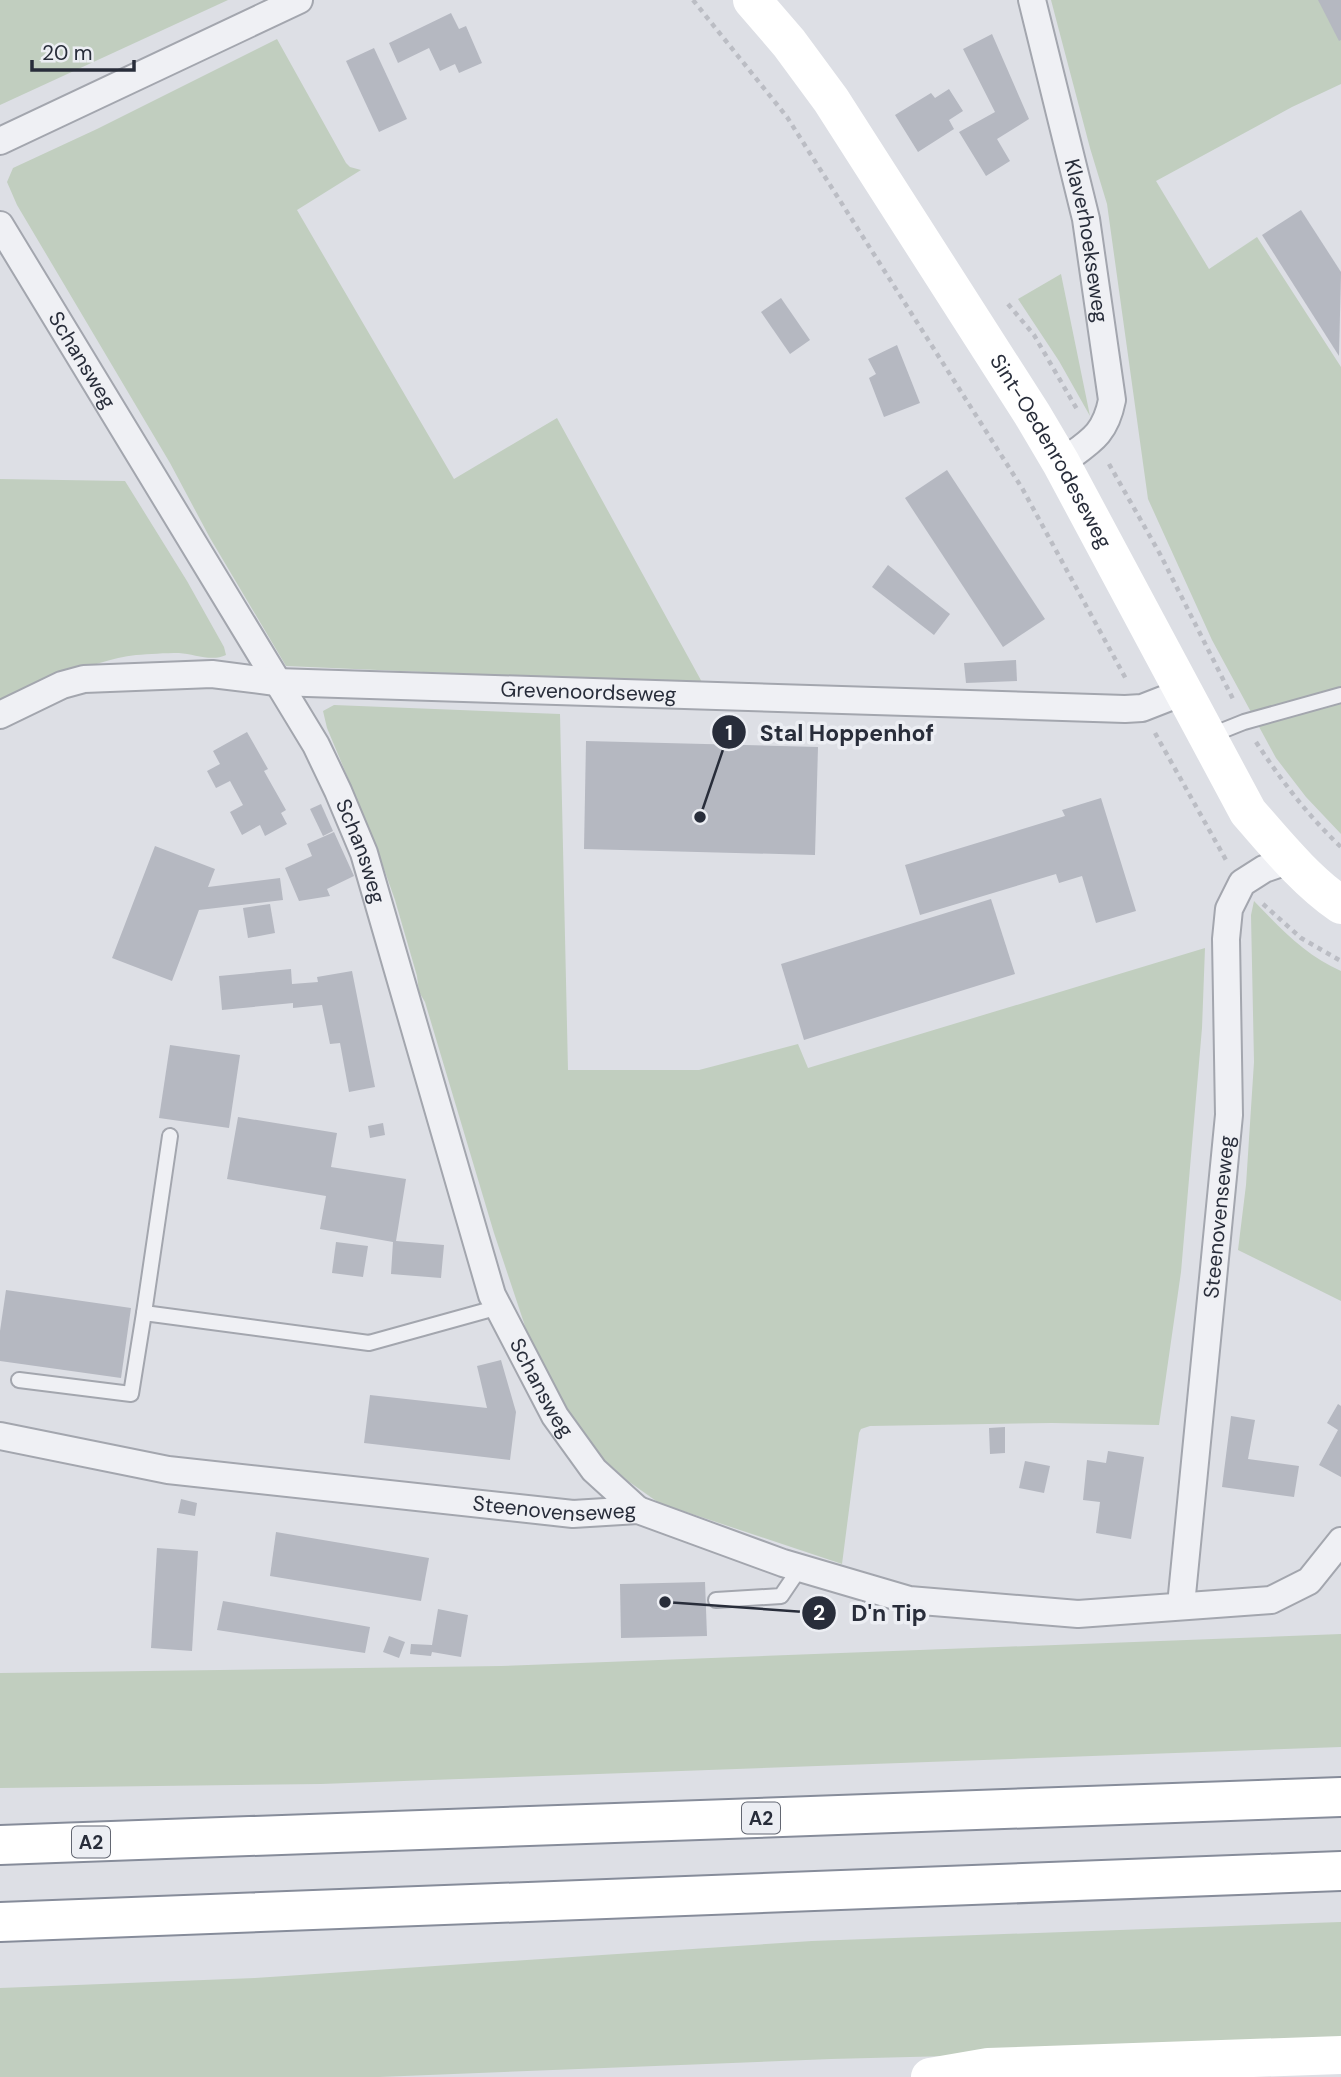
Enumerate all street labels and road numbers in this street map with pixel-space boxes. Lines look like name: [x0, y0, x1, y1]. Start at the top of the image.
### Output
street label: Klaverhoekseweg: [1058, 156, 1115, 325]
street label: Schansweg: [42, 306, 123, 414]
street label: Sint-Oedenrodeseweg: [983, 349, 1118, 554]
street label: Grevenoordseweg: [500, 675, 677, 709]
street label: Schansweg: [329, 795, 392, 907]
street label: Steenovenseweg: [1197, 1134, 1241, 1300]
street label: Schansweg: [503, 1333, 580, 1443]
street label: Steenovenseweg: [471, 1489, 637, 1528]
road number: A2: [742, 1802, 780, 1834]
road number: A2: [72, 1826, 110, 1858]

